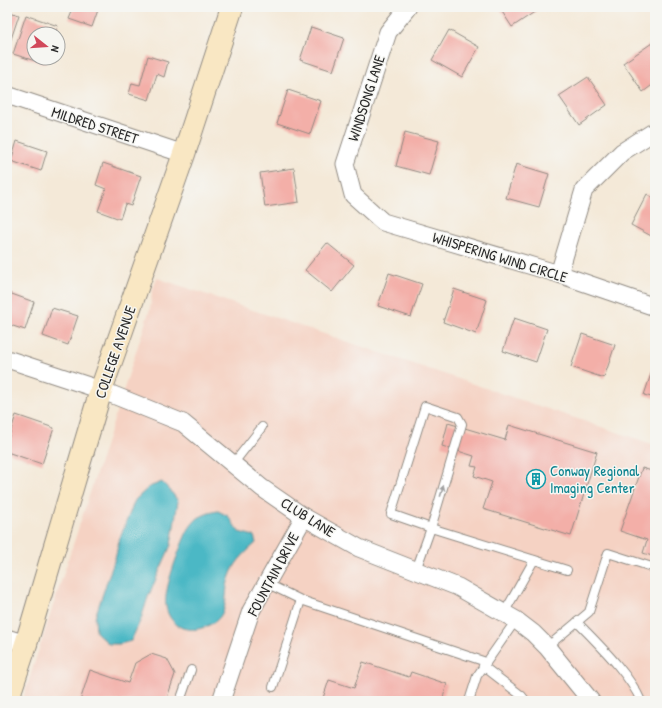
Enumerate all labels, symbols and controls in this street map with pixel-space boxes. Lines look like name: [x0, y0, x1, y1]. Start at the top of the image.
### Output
north arrow: [26, 26, 66, 66]
text: N: [48, 44, 63, 54]
street label: WINDSONG LANE: [342, 52, 390, 144]
street label: MILDRED STREET: [49, 101, 142, 149]
street label: WHISPERING WIND CIRCLE: [430, 227, 570, 288]
street label: COLLEGE AVENUE: [89, 302, 141, 401]
place label: Conway Regional Imaging Center: [550, 460, 639, 498]
building icon: Conway Regional Imaging Center: [525, 468, 547, 490]
one-way arrow: [439, 485, 445, 497]
street label: CLUB LANE: [277, 492, 340, 542]
street label: FOUNTAIN DRIVE: [242, 528, 304, 620]

